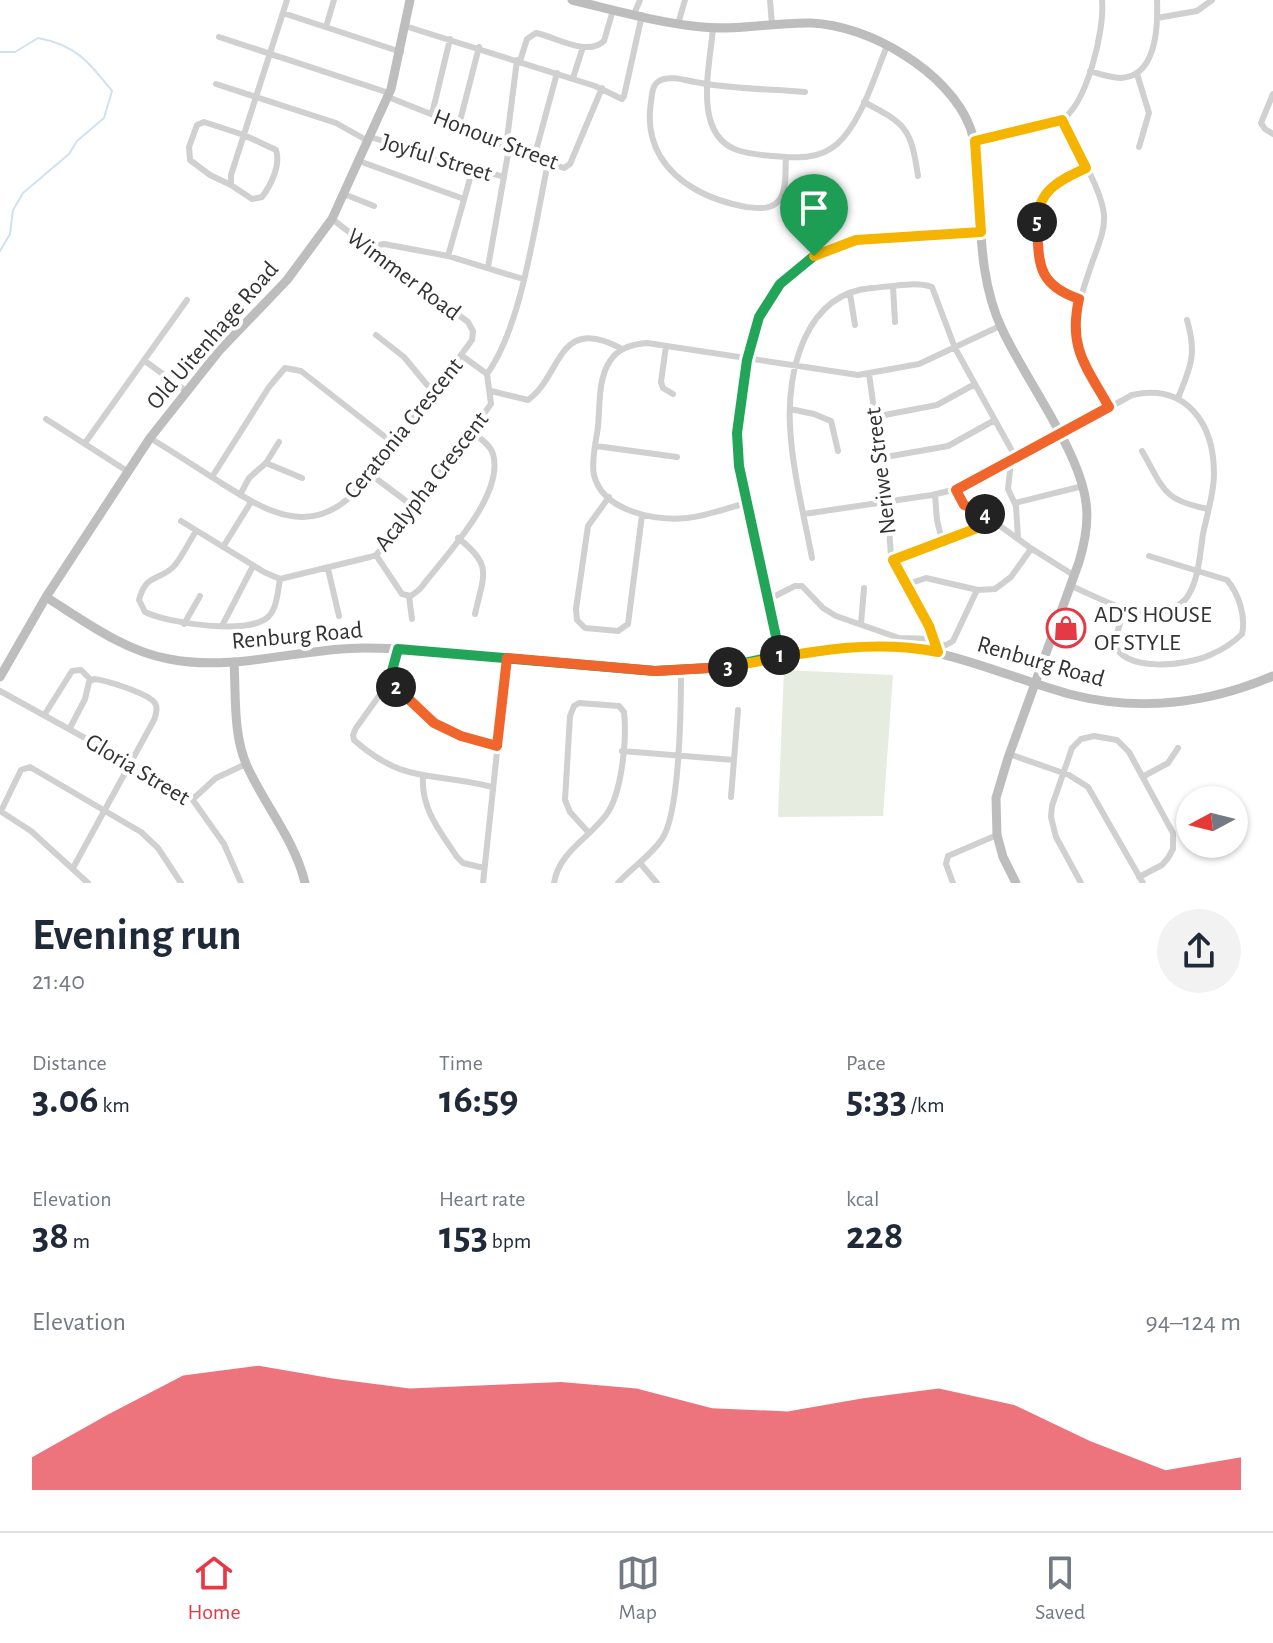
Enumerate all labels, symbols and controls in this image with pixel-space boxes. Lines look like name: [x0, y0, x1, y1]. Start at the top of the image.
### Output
street label: Honour Street: [430, 105, 562, 175]
street label: Joyful Street: [378, 130, 495, 186]
pin: [780, 174, 848, 256]
icon: arrive: [792, 186, 836, 230]
pin: 5: [1017, 202, 1057, 242]
text: 5: [1032, 211, 1042, 233]
street label: Wimmer Road: [342, 224, 465, 325]
street label: Old Uitenhage Road: [142, 257, 283, 414]
street label: Ceratonia Crescent: [340, 353, 468, 504]
street label: Neriwe Street: [861, 406, 901, 536]
street label: Acalypha Crescent: [370, 407, 494, 556]
pin: 4: [965, 494, 1005, 534]
text: 4: [979, 503, 991, 525]
place label: AD'S HOUSE OF STYLE: [1094, 603, 1212, 655]
shop icon: AD'S HOUSE OF STYLE: [1045, 607, 1087, 649]
street label: Renburg Road: [231, 618, 364, 654]
street label: Renburg Road: [974, 632, 1107, 692]
pin: 1: [760, 635, 800, 675]
text: 1: [776, 644, 784, 666]
pin: 3: [708, 647, 748, 687]
text: 3: [723, 656, 733, 678]
pin: 2: [376, 667, 416, 707]
text: 2: [391, 676, 401, 698]
street label: Gloria Street: [81, 730, 194, 810]
north arrow: [1176, 786, 1248, 858]
map controls: [1176, 786, 1248, 858]
button: share: [1157, 909, 1241, 993]
text: Evening run: [32, 914, 241, 958]
text: 21:40: [32, 968, 85, 994]
text: Distance: [32, 1052, 107, 1074]
text: Time: [439, 1052, 483, 1074]
text: Pace: [846, 1052, 886, 1074]
text: 3.06: [32, 1080, 99, 1120]
text: 16:59: [439, 1080, 518, 1120]
text: 5:33: [846, 1080, 907, 1120]
text: km: [99, 1094, 130, 1116]
text: /km: [907, 1094, 945, 1116]
text: Elevation: [32, 1188, 112, 1210]
text: Heart rate: [439, 1188, 525, 1210]
text: kcal: [846, 1188, 880, 1210]
text: 38: [32, 1216, 69, 1256]
text: 153: [439, 1216, 488, 1256]
text: 228: [846, 1216, 903, 1256]
text: m: [69, 1230, 90, 1252]
text: bpm: [488, 1230, 531, 1252]
text: Elevation: [32, 1309, 126, 1335]
text: 94–124 m: [1146, 1309, 1241, 1335]
tab: Home: [188, 1551, 241, 1625]
tab: Map: [616, 1551, 660, 1625]
tab: Saved: [1035, 1551, 1085, 1625]

